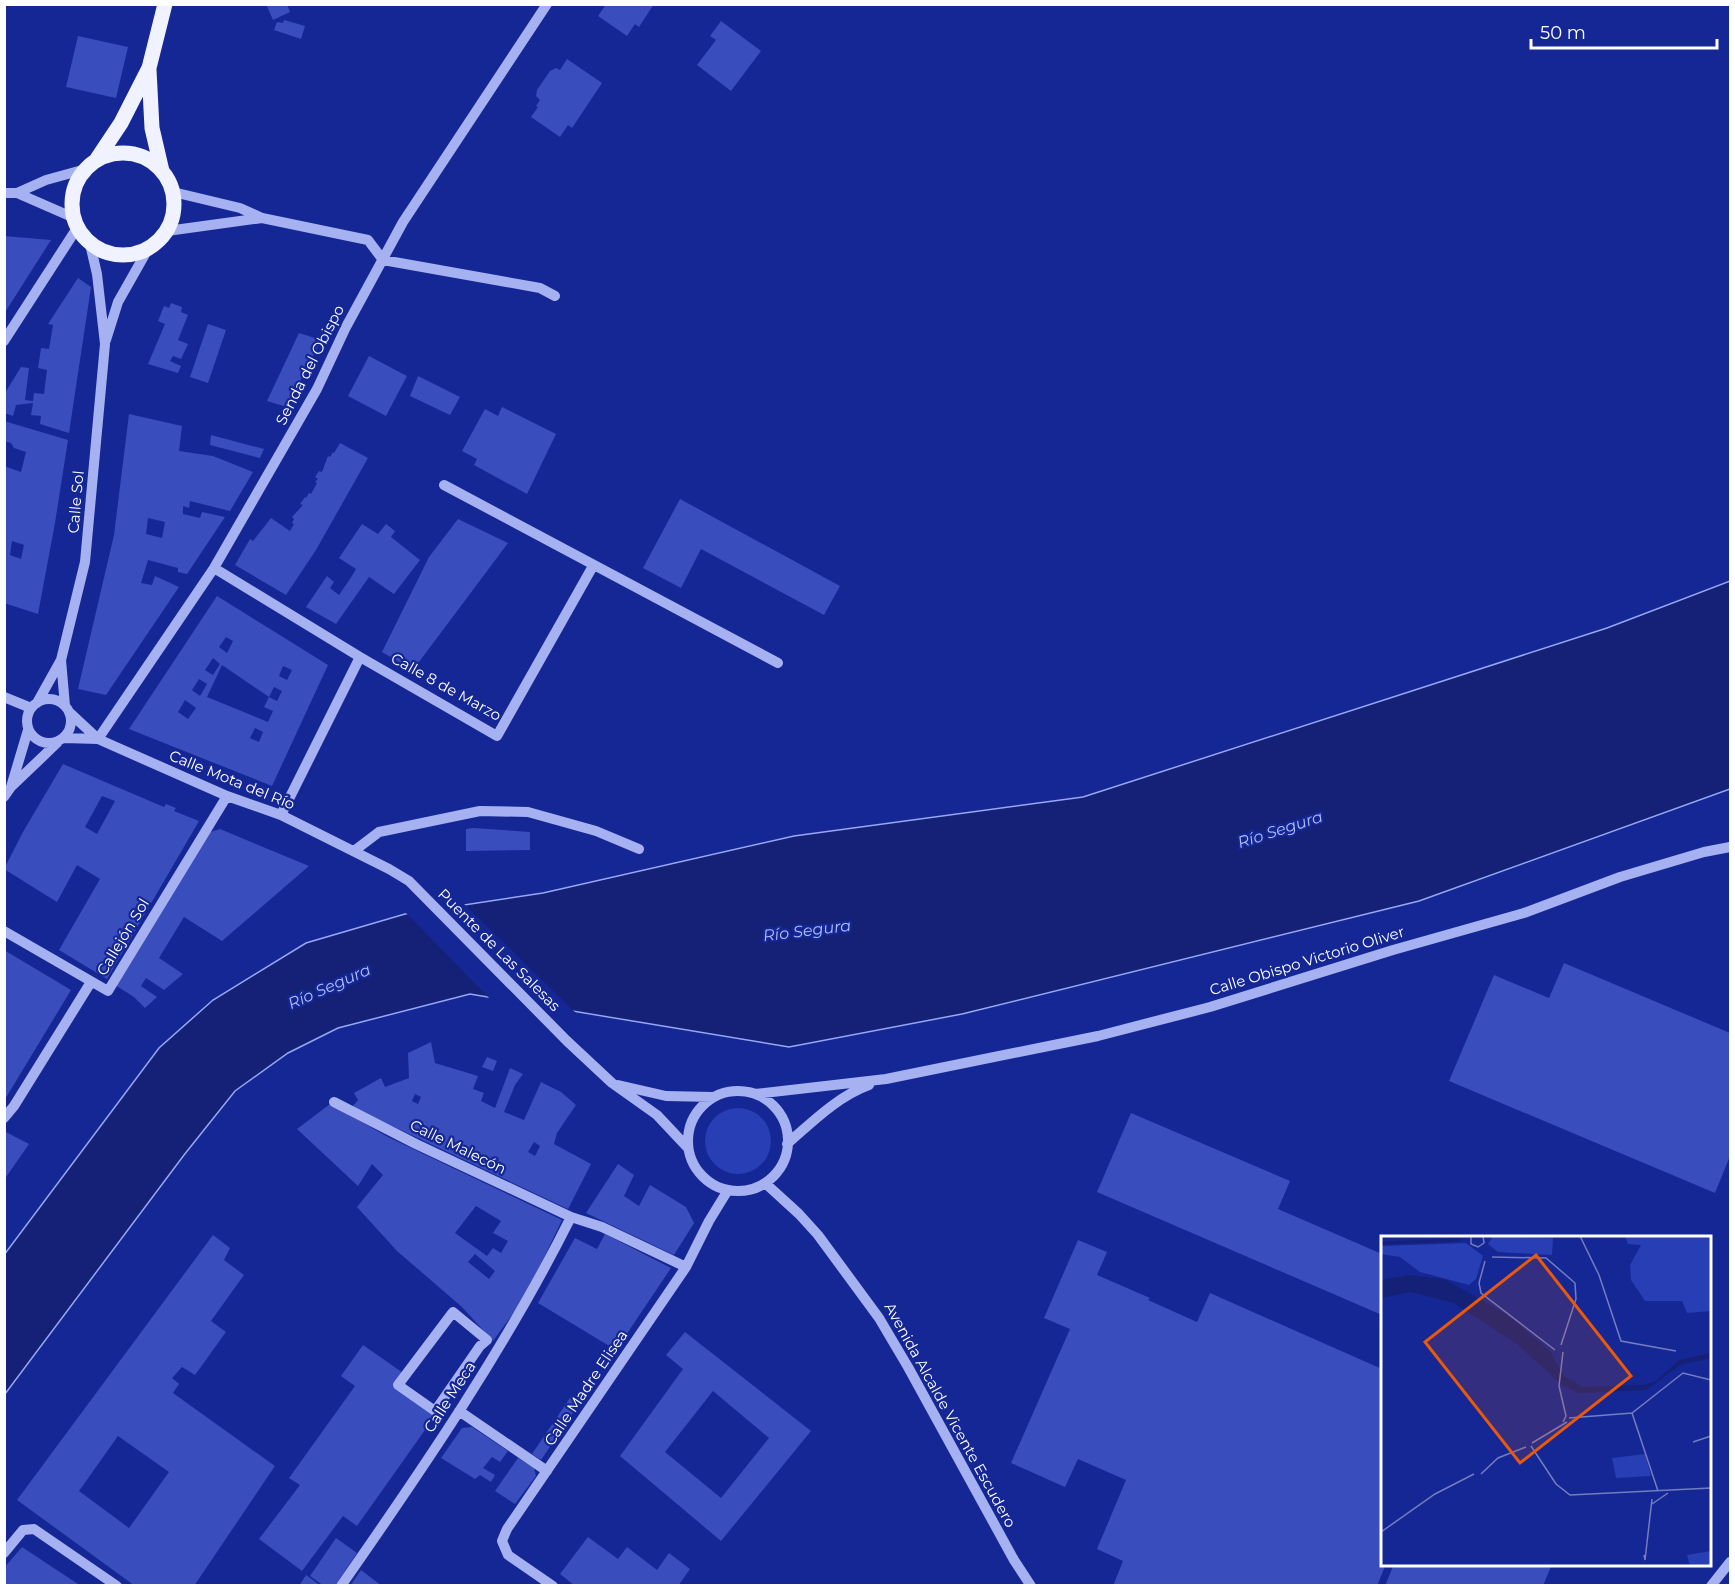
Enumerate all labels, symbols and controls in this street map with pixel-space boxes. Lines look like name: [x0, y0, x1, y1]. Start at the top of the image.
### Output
scale bar: [1531, 12, 1717, 50]
text: 50 m: [1540, 22, 1586, 44]
street label: Senda del Obispo: [271, 302, 348, 428]
street label: Calle Sol: [63, 470, 88, 534]
street label: Calle 8 de Marzo: [388, 648, 505, 725]
street label: Calle Mota del Río: [166, 746, 298, 813]
water label: Río Segura: [1235, 807, 1325, 852]
street label: Puente de Las Salesas: [434, 884, 565, 1015]
street label: Callejón Sol: [92, 895, 153, 979]
water label: Río Segura: [762, 916, 852, 945]
street label: Calle Obispo Victorio Oliver: [1207, 922, 1407, 999]
water label: Río Segura: [285, 960, 374, 1013]
street label: Calle Malecón: [407, 1115, 509, 1178]
inset map: [1381, 1236, 1711, 1566]
street label: Avenida Alcalde Vicente Escudero: [880, 1299, 1020, 1531]
street label: Calle Madre Elisea: [540, 1326, 631, 1449]
street label: Calle Meca: [420, 1358, 480, 1436]

